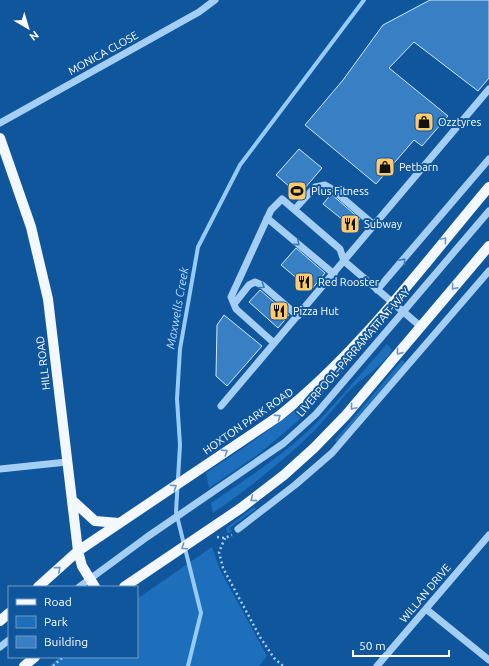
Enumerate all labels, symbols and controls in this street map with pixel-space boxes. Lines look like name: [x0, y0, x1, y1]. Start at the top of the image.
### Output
north arrow: [8, 8, 48, 48]
text: N: [27, 29, 41, 43]
street label: MONICA CLOSE: [66, 29, 140, 77]
shop icon: Ozztyres: [413, 111, 435, 133]
place label: Ozztyres: [438, 116, 482, 128]
shop icon: Petbarn: [374, 156, 396, 178]
place label: Petbarn: [399, 161, 438, 173]
sports icon: Plus Fitness: [286, 180, 308, 202]
place label: Plus Fitness: [311, 185, 369, 197]
restaurant icon: Subway: [339, 213, 361, 235]
place label: Subway: [364, 218, 403, 230]
one-way arrow: [439, 238, 446, 245]
one-way arrow: [292, 239, 300, 246]
one-way arrow: [398, 258, 405, 265]
water label: Maxwells Creek: [163, 265, 191, 350]
restaurant icon: Red Rooster: [293, 271, 315, 293]
place label: Red Rooster: [318, 276, 380, 288]
one-way arrow: [258, 282, 265, 289]
one-way arrow: [452, 282, 459, 289]
street label: LIVERPOOL–PARRAMATTA T-WAY: [294, 285, 412, 419]
restaurant icon: Pizza Hut: [268, 300, 290, 322]
place label: Pizza Hut: [293, 305, 339, 317]
street label: HILL ROAD: [34, 335, 52, 391]
one-way arrow: [397, 348, 404, 355]
street label: HOXTON PARK ROAD: [201, 385, 296, 457]
one-way arrow: [350, 403, 357, 410]
one-way arrow: [273, 415, 280, 422]
one-way arrow: [221, 450, 228, 457]
one-way arrow: [170, 484, 177, 492]
one-way arrow: [250, 494, 257, 502]
one-way arrow: [181, 542, 188, 549]
street label: WILLAN DRIVE: [397, 561, 453, 625]
one-way arrow: [53, 566, 61, 574]
legend: [8, 586, 138, 658]
text: Road: [44, 595, 72, 608]
text: Park: [44, 615, 68, 628]
scale bar: [353, 632, 449, 658]
text: Building: [44, 635, 88, 648]
text: 50 m: [359, 639, 386, 652]

